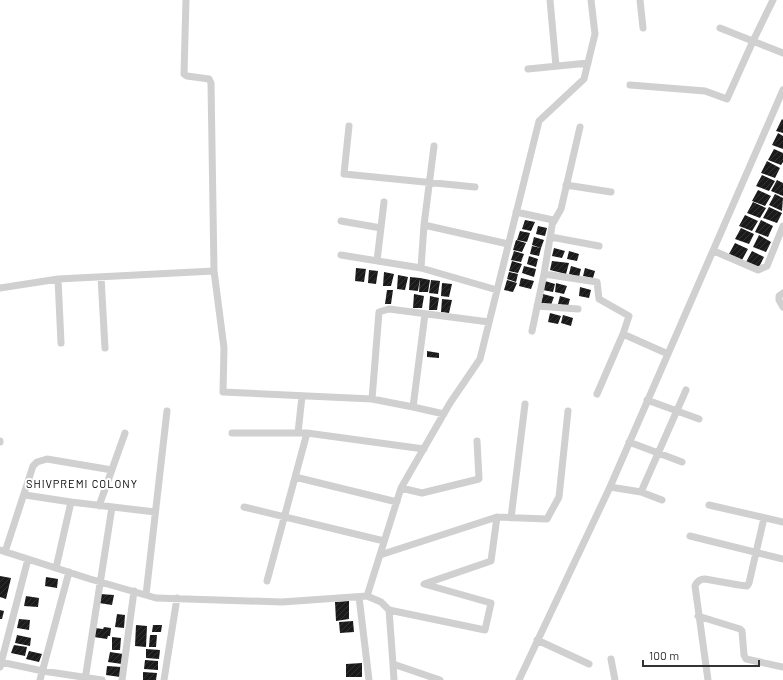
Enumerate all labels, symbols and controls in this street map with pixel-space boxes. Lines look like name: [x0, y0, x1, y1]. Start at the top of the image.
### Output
district label: SHIVPREMI COLONY: [26, 477, 138, 490]
scale bar: [643, 642, 759, 668]
text: 100 m: [649, 648, 679, 662]

